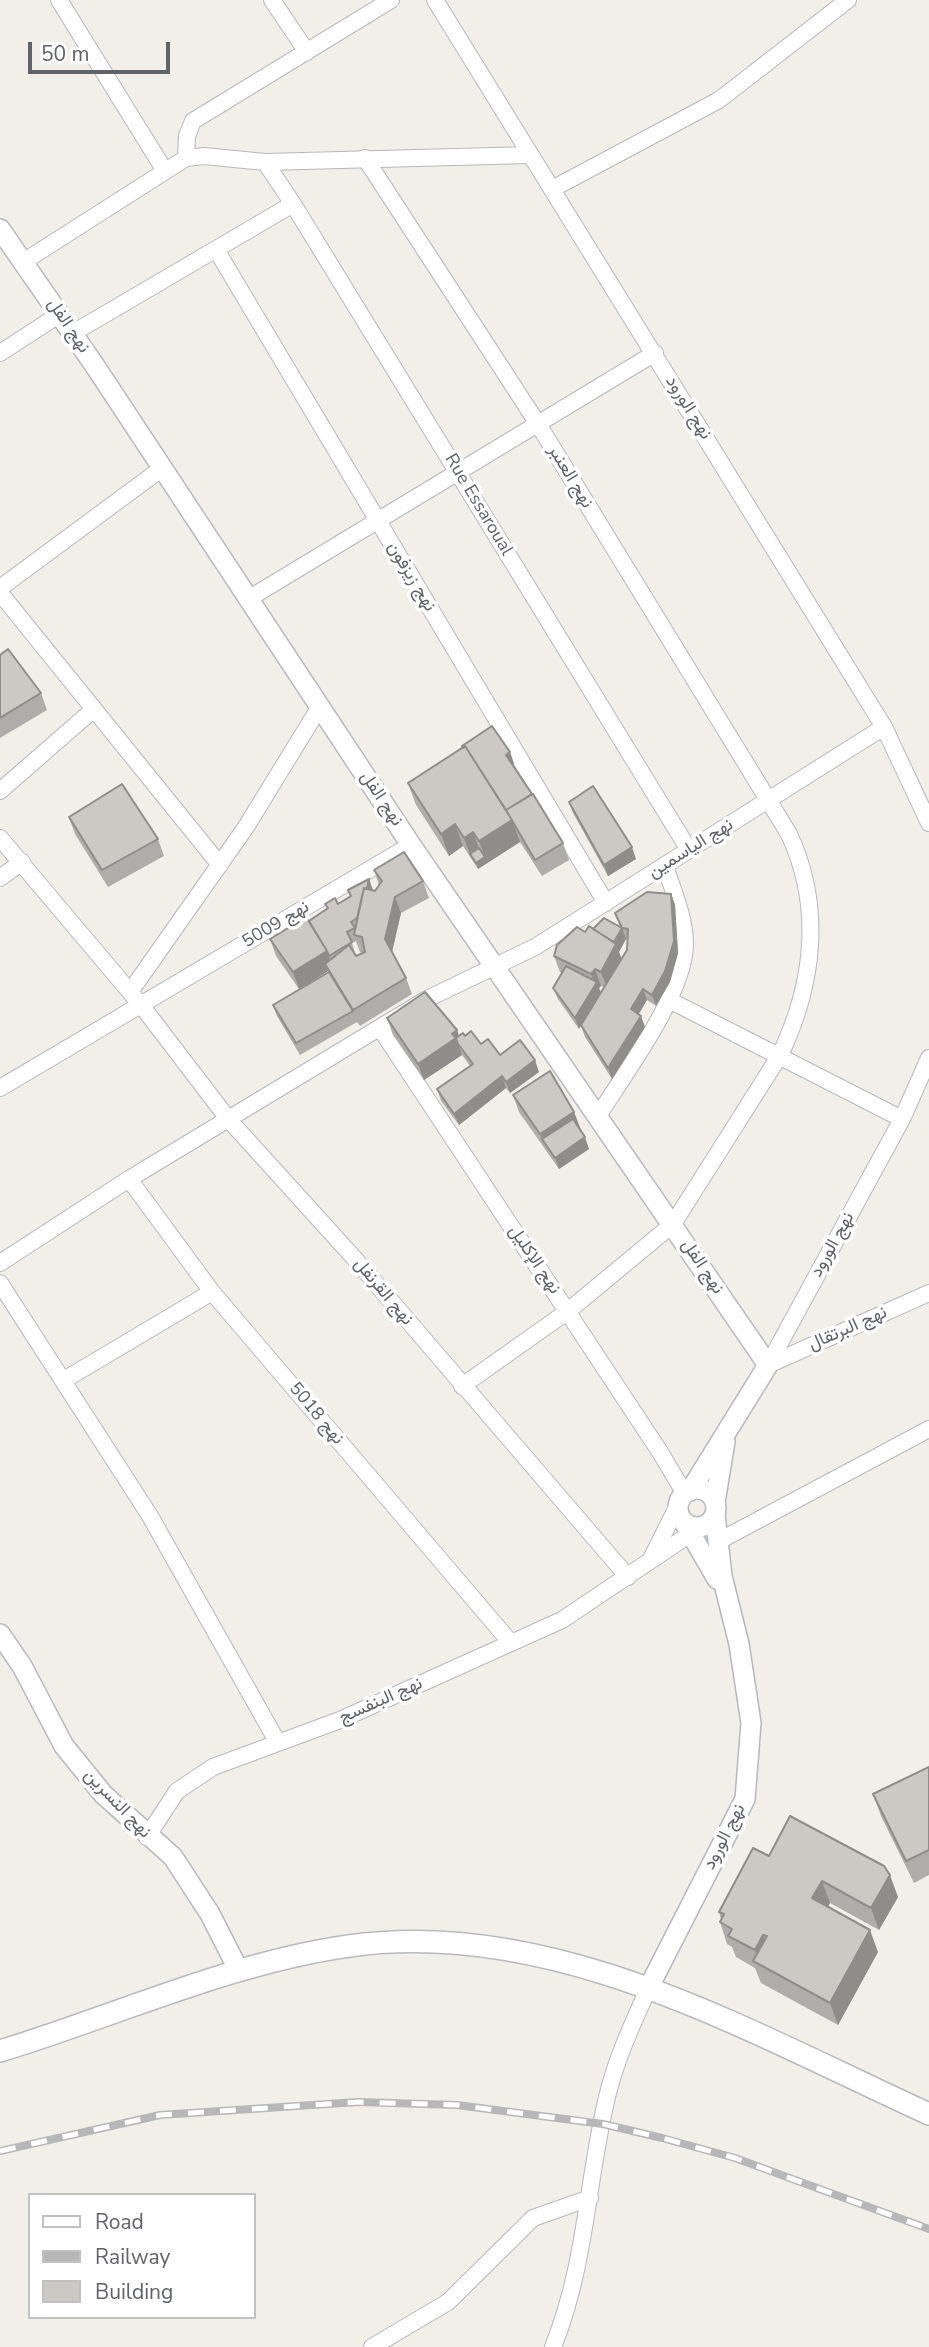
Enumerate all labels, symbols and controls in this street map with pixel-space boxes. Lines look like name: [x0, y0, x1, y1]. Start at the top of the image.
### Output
scale bar: [32, 28, 173, 72]
text: 50 m: [41, 40, 90, 68]
street label: نهج الفل: [42, 294, 94, 358]
street label: نهج الورود: [660, 372, 716, 444]
street label: نهج العنبر: [543, 441, 597, 513]
street label: Rue Essaroual: [439, 450, 517, 560]
street label: نهج زيزفون: [382, 538, 440, 616]
street label: نهج الفل: [355, 767, 407, 831]
street label: نهج الياسمين: [644, 814, 738, 884]
street label: نهج 5009: [239, 897, 313, 953]
street label: نهج الورود: [806, 1209, 860, 1281]
street label: نهج الإكليل: [503, 1221, 565, 1299]
street label: نهج الفل: [676, 1235, 728, 1299]
street label: نهج القرنفل: [349, 1254, 417, 1330]
street label: نهج البرتقال: [805, 1302, 891, 1356]
street label: نهج 5018: [284, 1379, 348, 1449]
street label: نهج البنفسج: [336, 1673, 426, 1729]
street label: نهج النسرين: [79, 1765, 155, 1843]
street label: نهج الورود: [699, 1800, 751, 1874]
legend: [28, 2193, 256, 2319]
text: Road: [95, 2208, 144, 2236]
text: Railway: [95, 2243, 170, 2271]
text: Building: [95, 2278, 173, 2306]

